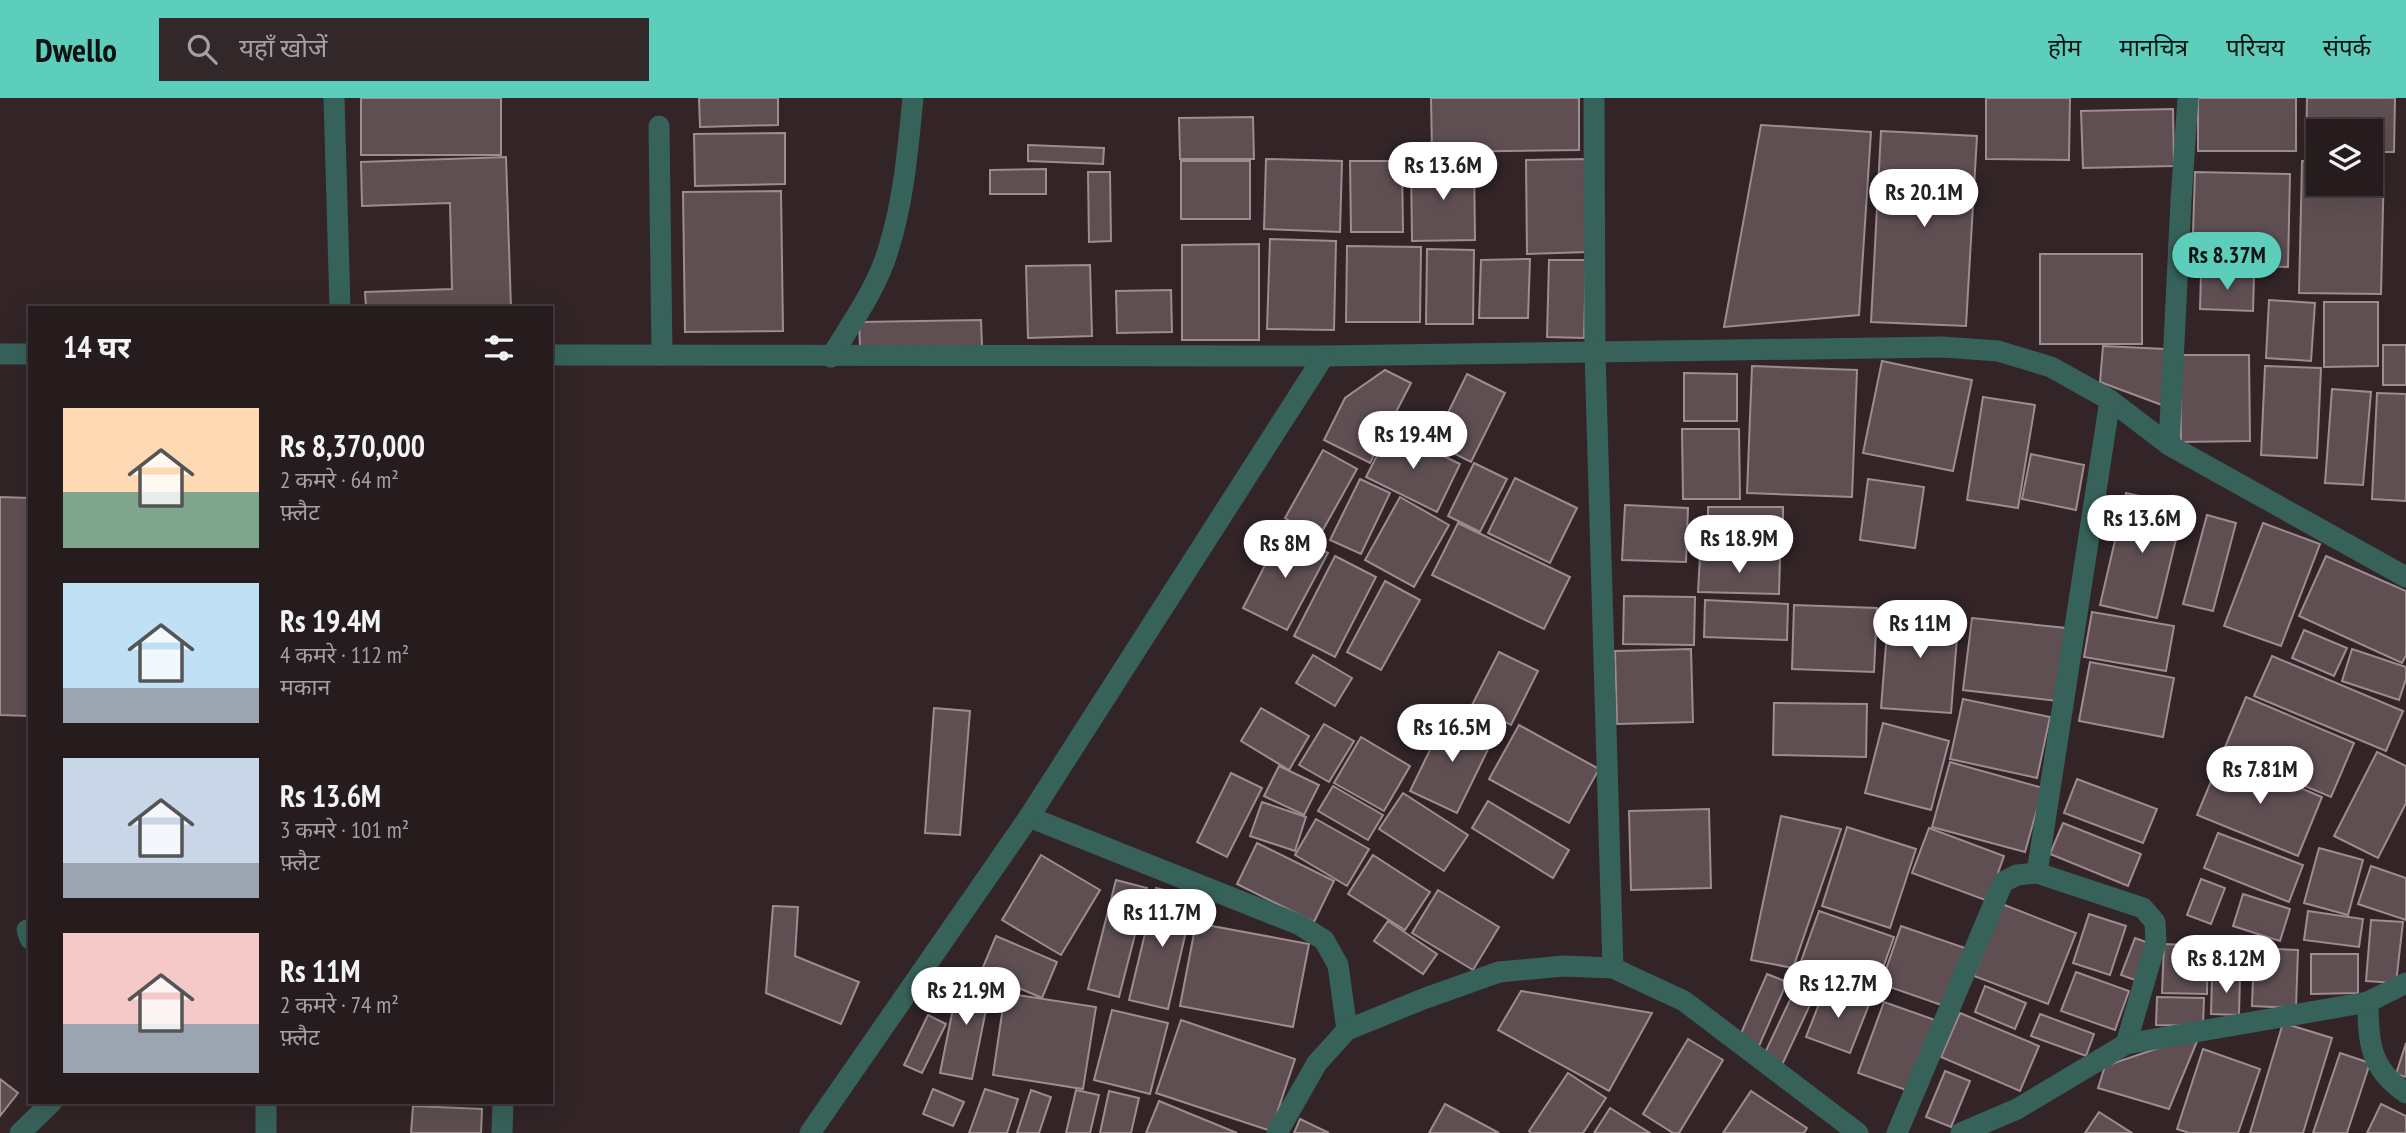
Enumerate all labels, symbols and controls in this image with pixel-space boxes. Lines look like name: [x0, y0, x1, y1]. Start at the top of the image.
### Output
search box: [159, 18, 649, 81]
text: Dwello: [35, 28, 117, 71]
icon: search: [183, 30, 221, 68]
text: यहाँ खोजें: [239, 31, 327, 64]
text: होम: [2048, 32, 2081, 63]
text: मानचित्र: [2119, 32, 2188, 63]
text: परिचय: [2226, 32, 2285, 63]
text: संपर्क: [2323, 32, 2371, 63]
map controls: [2306, 119, 2383, 196]
button: layers: [2306, 119, 2383, 196]
pin: Rs 13.6M: [1371, 142, 1515, 202]
text: Rs 13.6M: [1404, 150, 1482, 179]
pin: Rs 20.1M: [1852, 170, 1996, 229]
text: Rs 20.1M: [1885, 177, 1963, 206]
pin: Rs 8.37M: [2155, 232, 2299, 292]
text: Rs 8.37M: [2188, 240, 2266, 269]
text: 14 घर: [63, 327, 131, 366]
icon: filters: [480, 329, 518, 367]
pin: Rs 19.4M: [1341, 412, 1485, 471]
text: Rs 19.4M: [1374, 419, 1452, 448]
text: Rs 8,370,000: [280, 426, 425, 465]
icon: home: [119, 436, 203, 520]
text: 2 कमरे · 64 m²: [280, 465, 399, 494]
pin: Rs 13.6M: [2070, 496, 2214, 555]
text: फ़्लैट: [280, 497, 320, 526]
text: Rs 13.6M: [2103, 503, 2181, 532]
pin: Rs 18.9M: [1667, 516, 1811, 575]
pin: Rs 8M: [1236, 520, 1334, 580]
text: Rs 18.9M: [1700, 523, 1778, 552]
text: Rs 8M: [1260, 528, 1310, 557]
text: Rs 19.4M: [280, 601, 381, 640]
pin: Rs 11M: [1863, 601, 1977, 660]
text: Rs 11M: [1889, 608, 1951, 637]
icon: home: [119, 611, 203, 695]
text: 4 कमरे · 112 m²: [280, 640, 409, 669]
text: मकान: [280, 672, 330, 701]
pin: Rs 16.5M: [1380, 704, 1524, 764]
text: Rs 16.5M: [1413, 712, 1491, 741]
pin: Rs 7.81M: [2188, 746, 2332, 806]
text: Rs 7.81M: [2222, 754, 2298, 783]
text: Rs 13.6M: [280, 776, 381, 815]
icon: home: [119, 786, 203, 870]
text: 3 कमरे · 101 m²: [280, 815, 409, 844]
text: फ़्लैट: [280, 847, 320, 876]
pin: Rs 11.7M: [1090, 890, 1234, 949]
text: Rs 11.7M: [1123, 897, 1201, 926]
pin: Rs 8.12M: [2154, 936, 2298, 995]
text: Rs 8.12M: [2187, 943, 2265, 972]
text: Rs 11M: [280, 951, 360, 990]
pin: Rs 12.7M: [1766, 960, 1910, 1020]
icon: home: [119, 961, 203, 1045]
pin: Rs 21.9M: [894, 968, 1038, 1027]
text: Rs 12.7M: [1799, 968, 1877, 997]
text: Rs 21.9M: [927, 975, 1005, 1004]
text: 2 कमरे · 74 m²: [280, 990, 399, 1019]
text: फ़्लैट: [280, 1022, 320, 1051]

